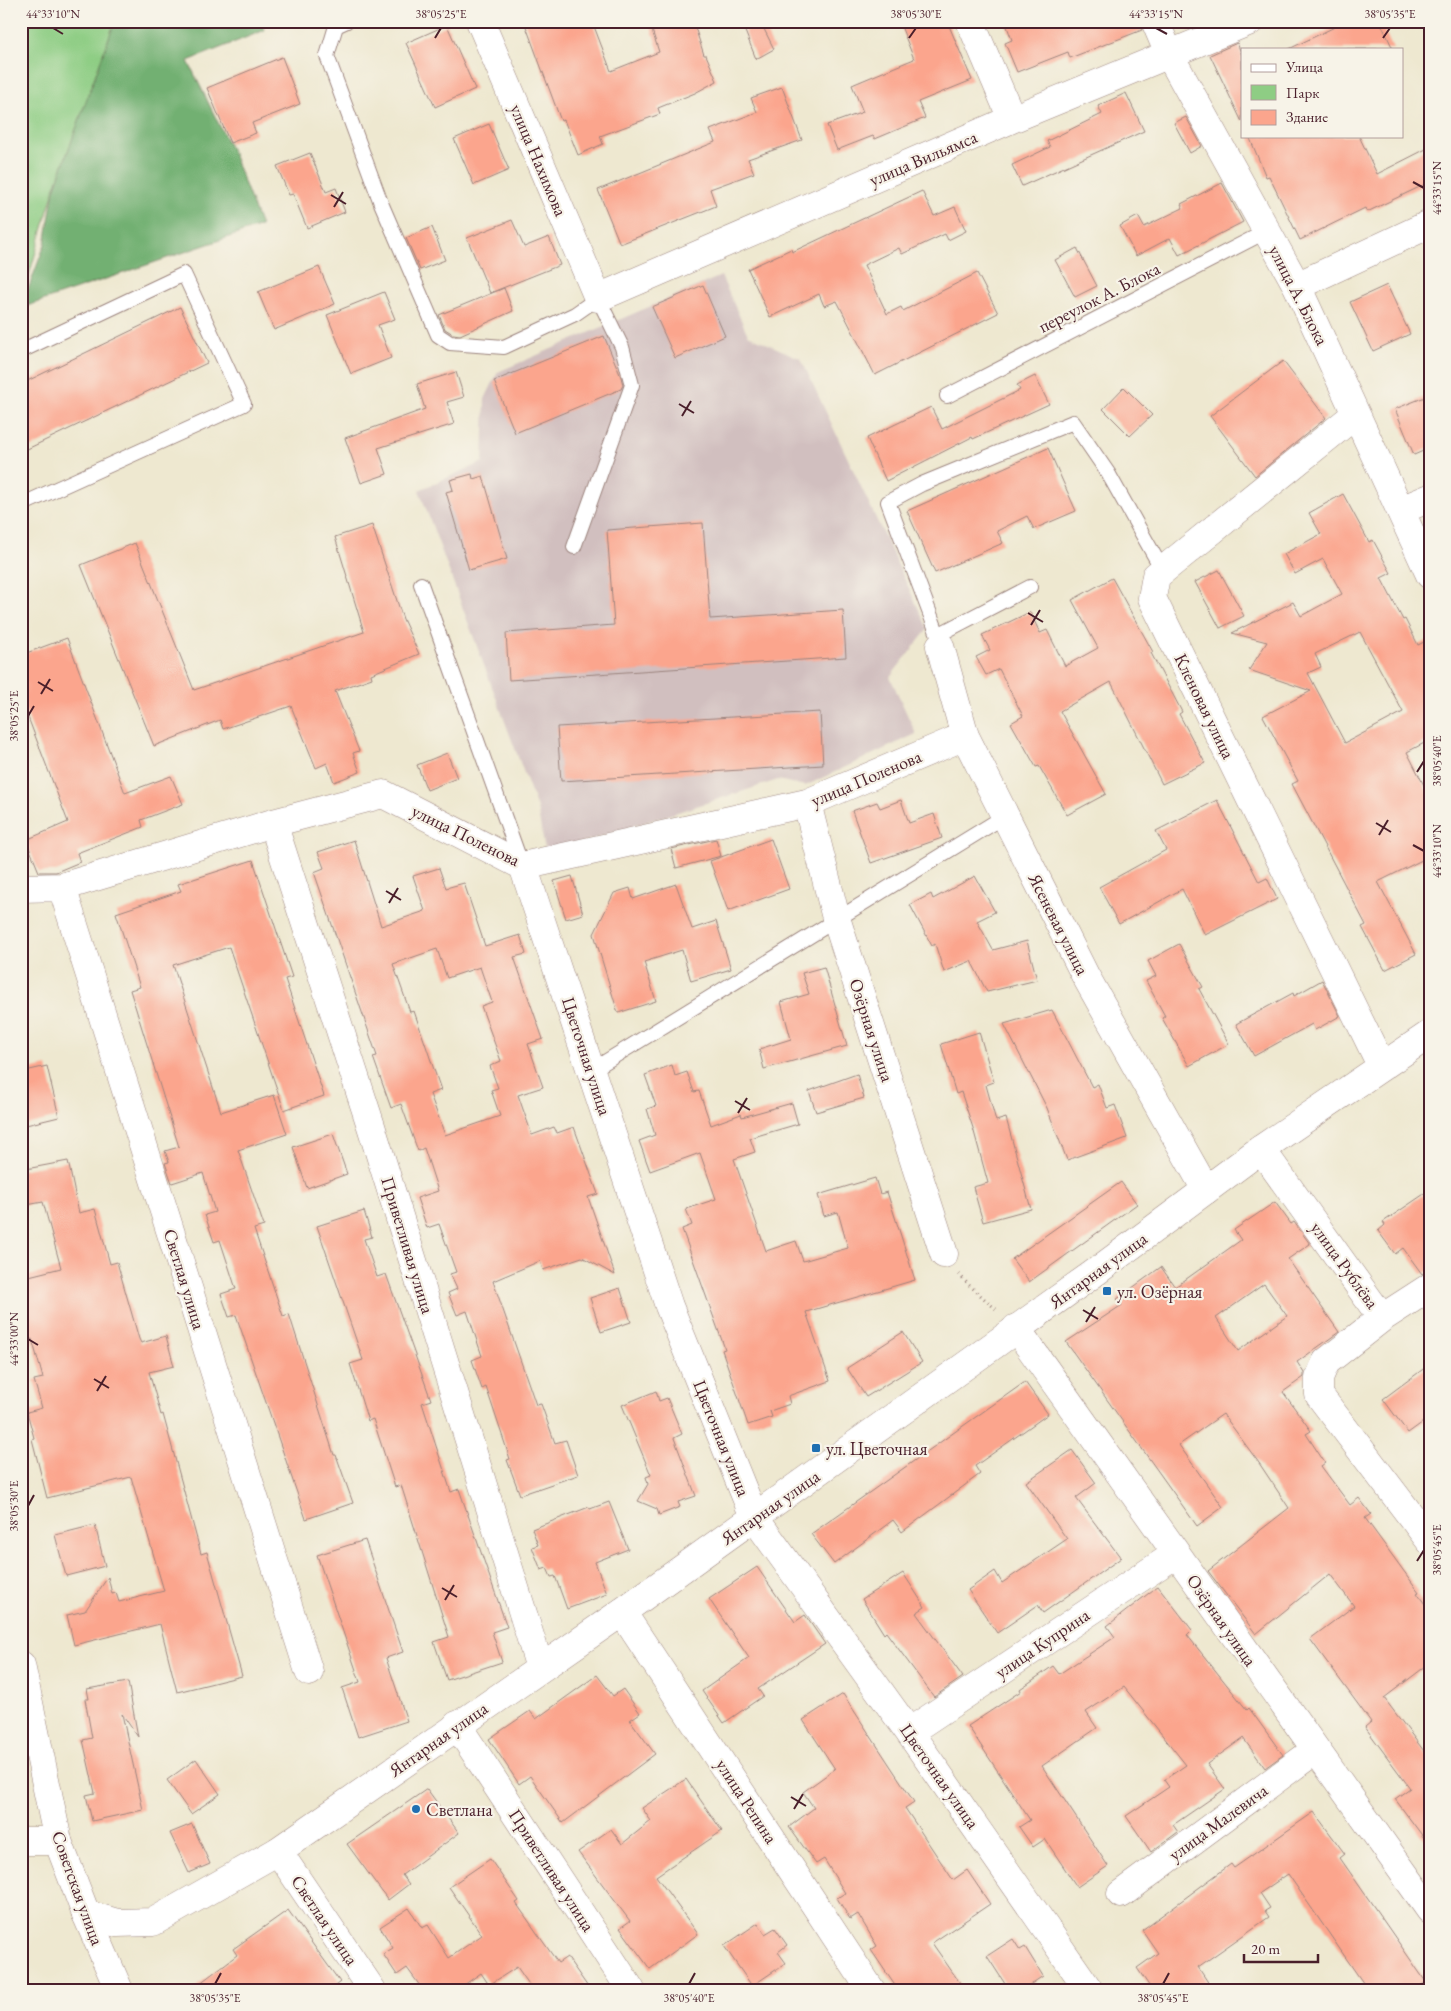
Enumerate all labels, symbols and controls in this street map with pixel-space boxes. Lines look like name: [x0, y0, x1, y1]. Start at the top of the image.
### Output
text: 44°33'10"N: [26, 6, 80, 22]
text: 38°05'25"E: [415, 6, 467, 22]
text: 38°05'30"E: [890, 6, 942, 22]
text: 44°33'15"N: [1129, 6, 1183, 22]
text: 38°05'35"E: [1364, 6, 1416, 22]
legend: [1241, 48, 1404, 138]
text: Улица: [1285, 57, 1323, 76]
text: Парк: [1286, 83, 1319, 102]
street label: улица Нахимова: [505, 100, 573, 220]
text: Здание: [1286, 107, 1328, 126]
street label: улица Вильямса: [865, 125, 981, 191]
text: 44°33'15"N: [1429, 161, 1445, 215]
street label: улица А. Блока: [1264, 241, 1334, 350]
street label: переулок А. Блока: [1034, 256, 1164, 338]
street label: Кленовая улица: [1170, 650, 1241, 763]
text: 38°05'25"E: [6, 690, 22, 742]
text: 38°05'40"E: [1429, 735, 1445, 787]
street label: улица Поленова: [807, 744, 925, 812]
street label: улица Поленова: [408, 799, 525, 872]
text: 44°33'10"N: [1429, 824, 1445, 878]
street label: Ясеневая улица: [1023, 868, 1095, 979]
street label: Озёрная улица: [844, 975, 900, 1085]
street label: Цветочная улица: [557, 994, 617, 1119]
street label: Приветливая улица: [376, 1174, 440, 1317]
street label: улица Рублёва: [1306, 1217, 1385, 1314]
street label: Светлая улица: [159, 1226, 211, 1333]
street label: Янтарная улица: [1044, 1226, 1152, 1314]
place label: ул. Озёрная: [1117, 1280, 1202, 1303]
marker: ул. Озёрная: [1101, 1285, 1113, 1297]
text: 44°33'00"N: [6, 1312, 22, 1366]
street label: Цветочная улица: [688, 1377, 756, 1500]
place label: ул. Цветочная: [826, 1437, 927, 1460]
marker: ул. Цветочная: [810, 1442, 822, 1454]
street label: Янтарная улица: [715, 1464, 825, 1550]
text: 38°05'30"E: [6, 1480, 22, 1532]
text: 38°05'45"E: [1429, 1524, 1445, 1576]
street label: Озёрная улица: [1182, 1569, 1263, 1671]
street label: улица Куприна: [990, 1602, 1094, 1683]
street label: Янтарная улица: [383, 1696, 493, 1782]
street label: Цветочная улица: [895, 1719, 985, 1834]
street label: улица Репина: [711, 1754, 783, 1849]
street label: улица Малевича: [1164, 1778, 1273, 1866]
place label: Светлана: [426, 1798, 494, 1821]
marker: Светлана: [410, 1803, 422, 1815]
street label: Приветливая улица: [504, 1804, 601, 1936]
street label: Советская улица: [47, 1828, 110, 1949]
street label: Светлая улица: [286, 1871, 364, 1970]
scale bar: [1244, 1931, 1317, 1963]
text: 20 m: [1251, 1939, 1280, 1958]
text: 38°05'35"E: [189, 1990, 241, 2006]
text: 38°05'40"E: [663, 1990, 715, 2006]
text: 38°05'45"E: [1137, 1990, 1189, 2006]

